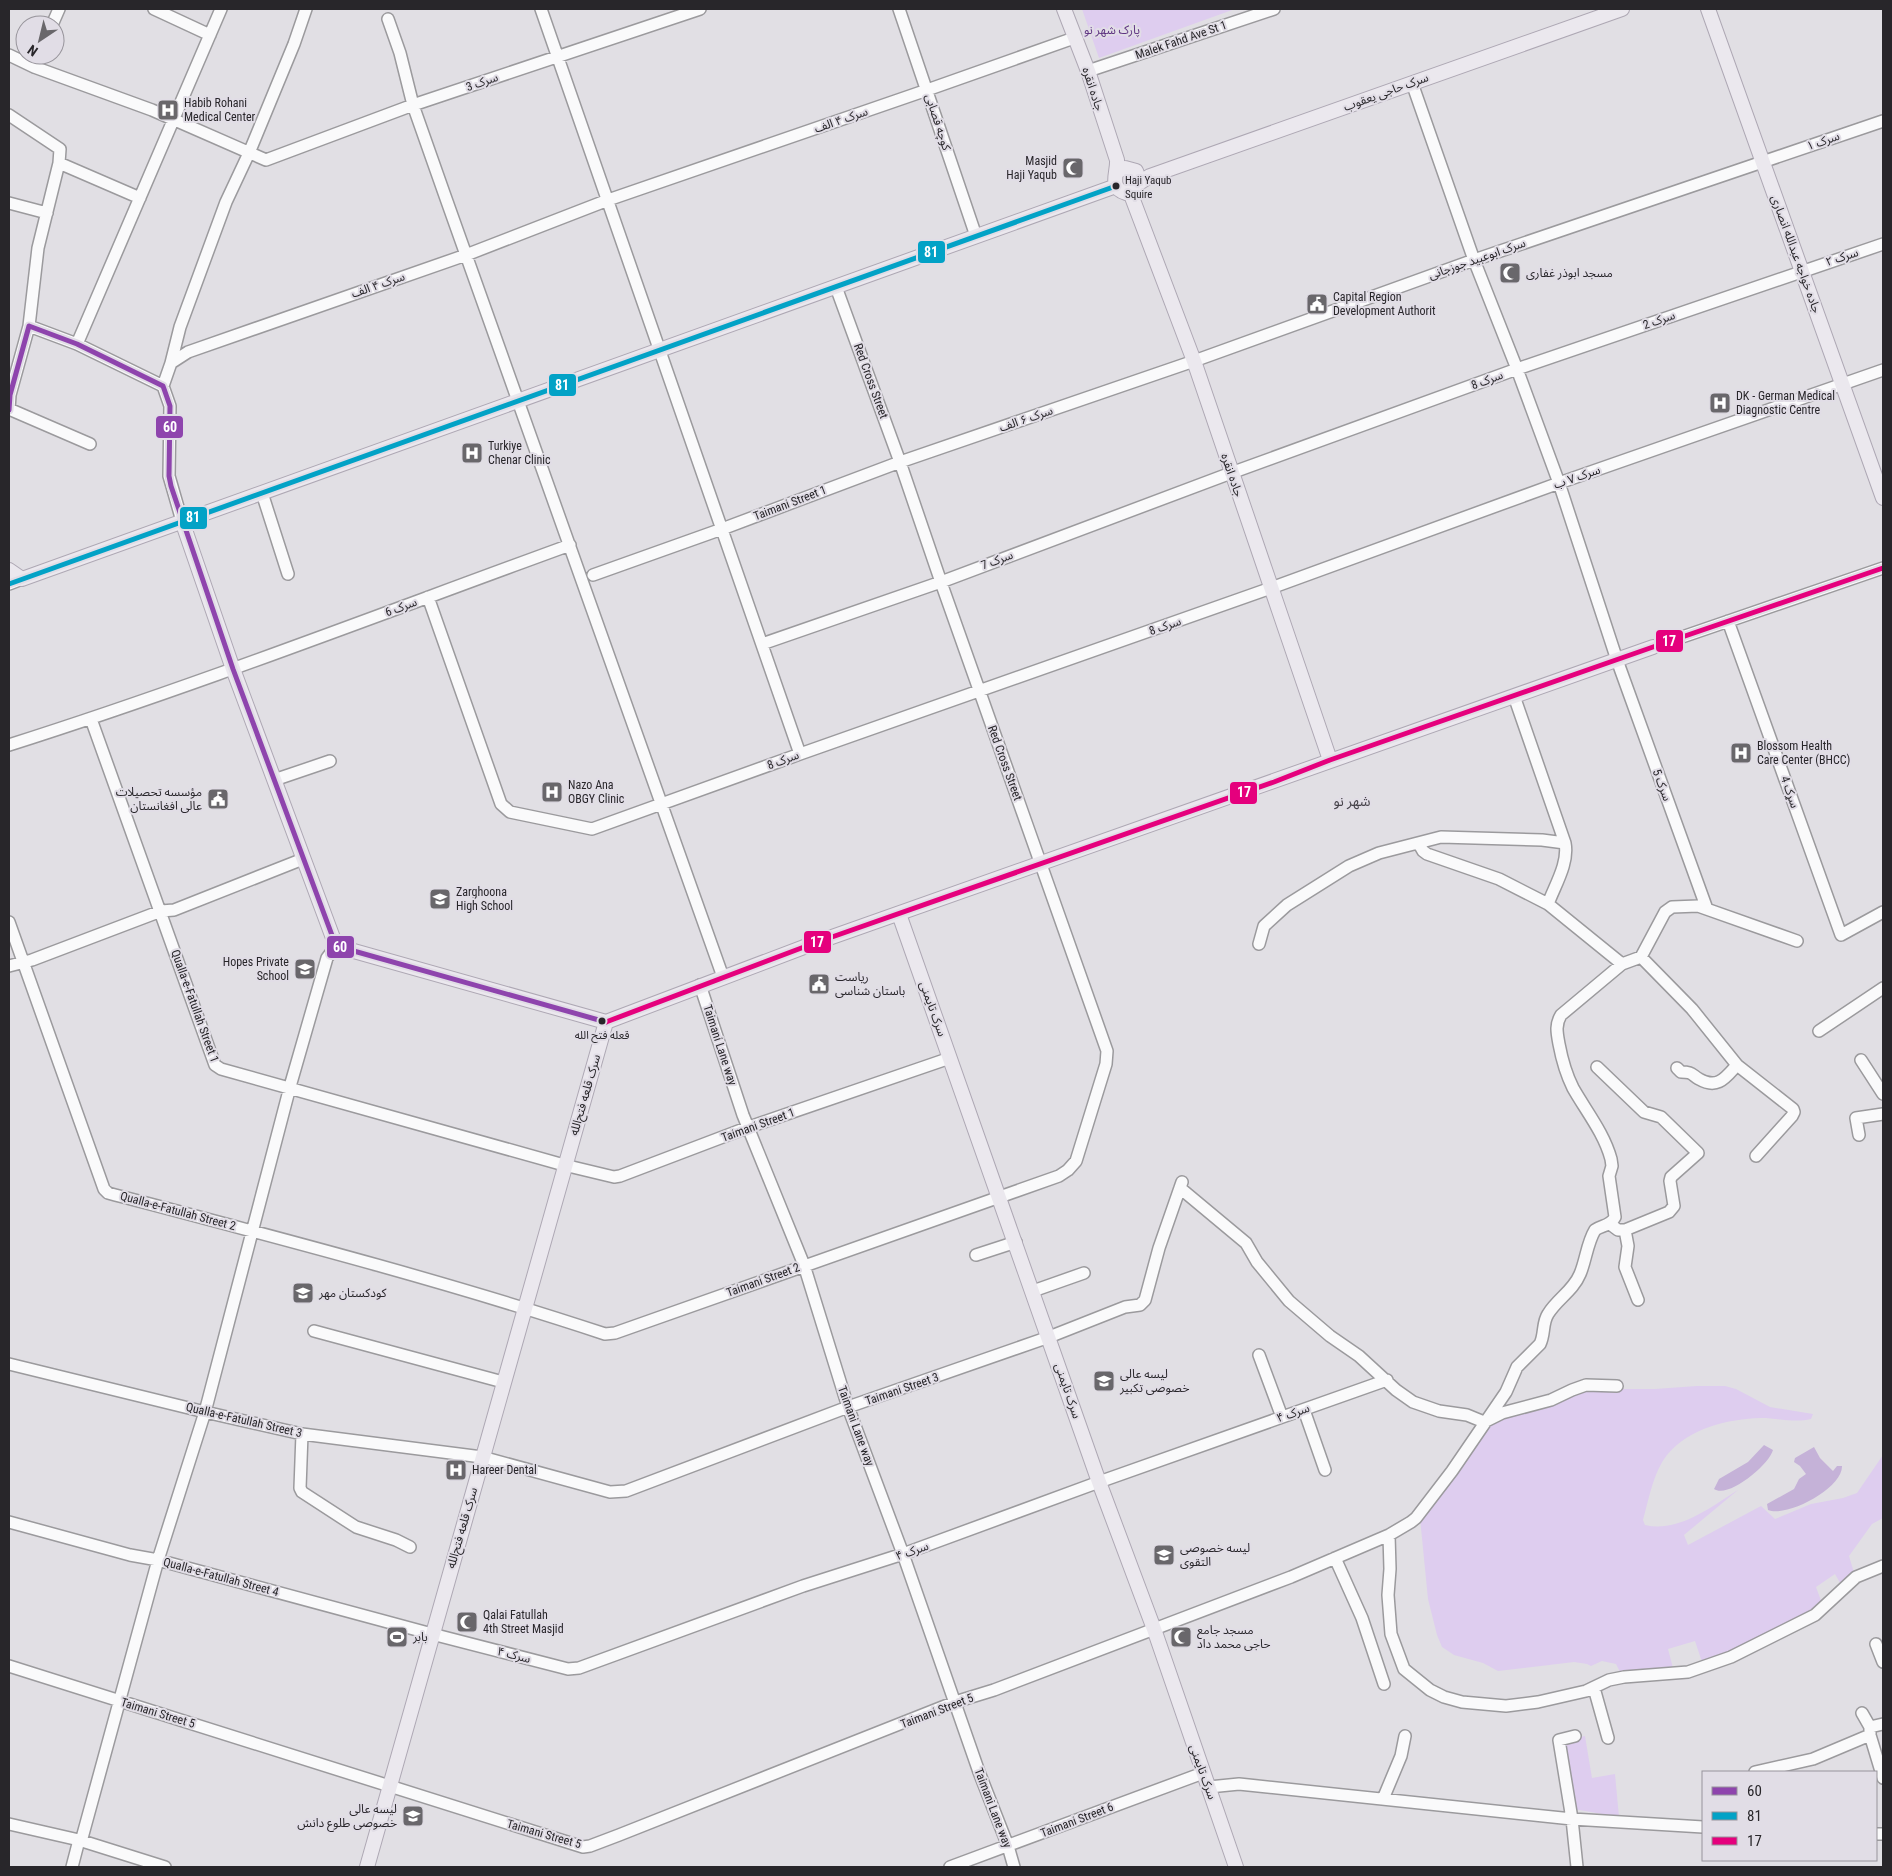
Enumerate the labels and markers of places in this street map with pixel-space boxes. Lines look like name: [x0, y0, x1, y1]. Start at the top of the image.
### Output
place label: Habib Rohani Medical Center: [184, 96, 256, 124]
hospital icon: Habib Rohani Medical Center: [156, 98, 180, 122]
place label: Masjid Haji Yaqub: [1006, 154, 1057, 182]
mosque icon: Masjid Haji Yaqub: [1061, 156, 1085, 180]
place label: Haji Yaqub Squire: [1125, 174, 1172, 201]
marker: Haji Yaqub Squire: [1111, 181, 1121, 191]
mosque icon: مسجد ابوذر غفاری: [1498, 261, 1522, 285]
place label: مسجد ابوذر غفاری: [1526, 266, 1613, 280]
place label: Capital Region Development Authorit: [1333, 290, 1436, 318]
public building icon: Capital Region Development Authorit: [1305, 292, 1329, 316]
place label: DK - German Medical Diagnostic Centre: [1736, 389, 1835, 417]
hospital icon: DK - German Medical Diagnostic Centre: [1708, 391, 1732, 415]
place label: Turkiye Chenar Clinic: [488, 439, 551, 467]
hospital icon: Turkiye Chenar Clinic: [460, 441, 484, 465]
place label: Blossom Health Care Center (BHCC): [1757, 739, 1850, 767]
hospital icon: Blossom Health Care Center (BHCC): [1729, 741, 1753, 765]
place label: Nazo Ana OBGY Clinic: [568, 778, 625, 806]
hospital icon: Nazo Ana OBGY Clinic: [540, 780, 564, 804]
place label: مؤسسه تحصیلات عالی افغانستان: [116, 785, 202, 813]
public building icon: مؤسسه تحصیلات عالی افغانستان: [206, 787, 230, 811]
place label: Zarghoona High School: [456, 885, 513, 913]
school or university icon: Zarghoona High School: [428, 887, 452, 911]
place label: Hopes Private School: [223, 955, 289, 983]
school or university icon: Hopes Private School: [293, 957, 317, 981]
place label: ریاست باستان شناسی: [835, 970, 905, 998]
public building icon: ریاست باستان شناسی: [807, 972, 831, 996]
marker: قعله فتح الله: [597, 1016, 607, 1026]
place label: قعله فتح الله: [575, 1029, 629, 1043]
school or university icon: کودکستان مهر: [291, 1281, 315, 1305]
place label: کودکستان مهر: [318, 1286, 388, 1300]
place label: لیسه عالی خصوصی تکبیر: [1119, 1367, 1190, 1395]
school or university icon: لیسه عالی خصوصی تکبیر: [1092, 1369, 1116, 1393]
hospital icon: Hareer Dental: [444, 1458, 468, 1482]
place label: Hareer Dental: [472, 1463, 537, 1477]
place label: لیسه خصوصی التقوی: [1180, 1541, 1250, 1569]
school or university icon: لیسه خصوصی التقوی: [1152, 1543, 1176, 1567]
place label: Qalai Fatullah 4th Street Masjid: [483, 1608, 564, 1636]
mosque icon: Qalai Fatullah 4th Street Masjid: [455, 1610, 479, 1634]
place label: مسجد جامع حاجی محمد داد: [1197, 1623, 1271, 1651]
sports icon: بابر: [385, 1625, 409, 1649]
mosque icon: مسجد جامع حاجی محمد داد: [1169, 1625, 1193, 1649]
place label: بابر: [412, 1630, 428, 1644]
place label: لیسه عالی خصوصی طلوع دانش: [297, 1802, 397, 1832]
school or university icon: لیسه عالی خصوصی طلوع دانش: [401, 1804, 425, 1828]

